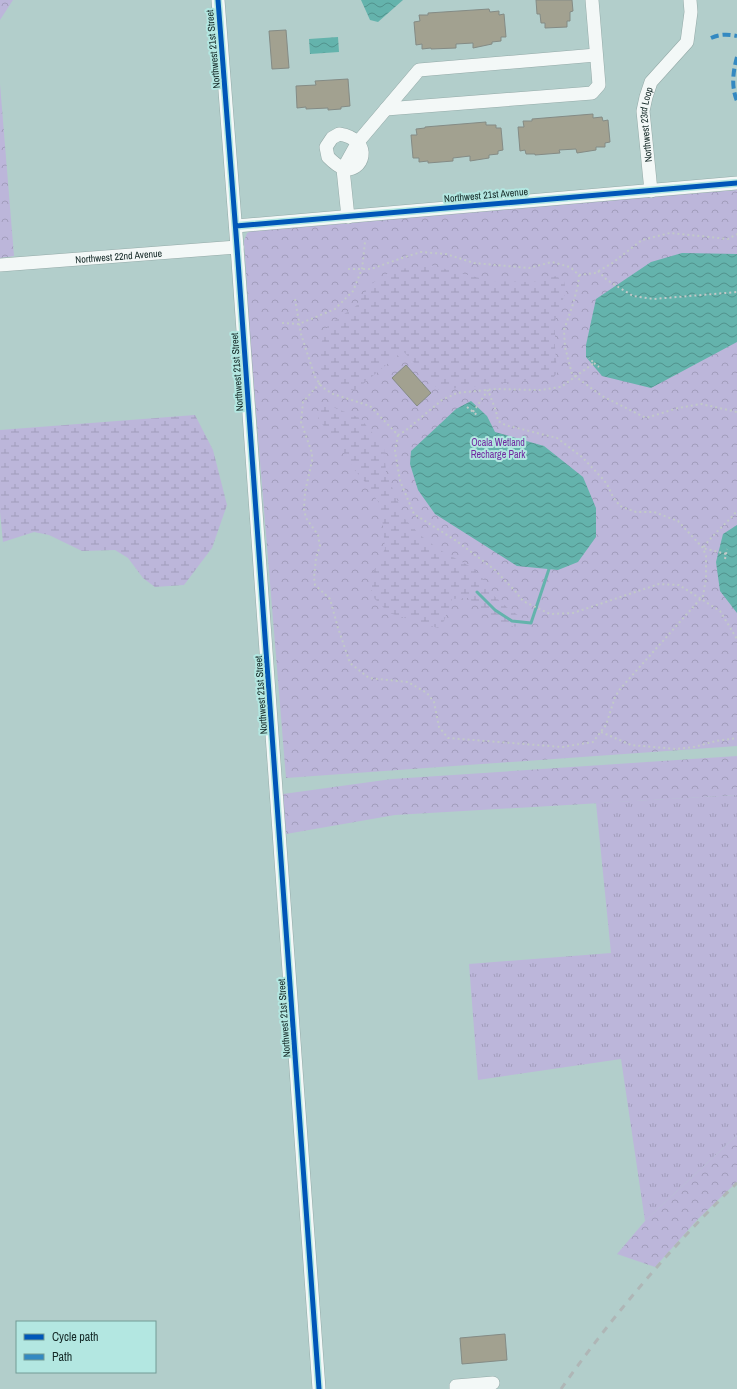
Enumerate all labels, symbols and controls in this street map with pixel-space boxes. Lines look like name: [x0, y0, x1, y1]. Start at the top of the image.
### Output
street label: Northwest 21st Street: [203, 8, 223, 89]
street label: Northwest 23rd Loop: [637, 85, 656, 163]
street label: Northwest 21st Avenue: [443, 185, 529, 205]
street label: Northwest 22nd Avenue: [75, 246, 163, 266]
street label: Northwest 21st Street: [228, 332, 246, 412]
park label: Ocala Wetland Recharge Park: [471, 436, 526, 461]
street label: Northwest 21st Street: [252, 655, 270, 735]
street label: Northwest 21st Street: [275, 978, 293, 1058]
legend: [16, 1321, 156, 1373]
text: Cycle path: [52, 1329, 99, 1345]
text: Path: [52, 1349, 72, 1365]

